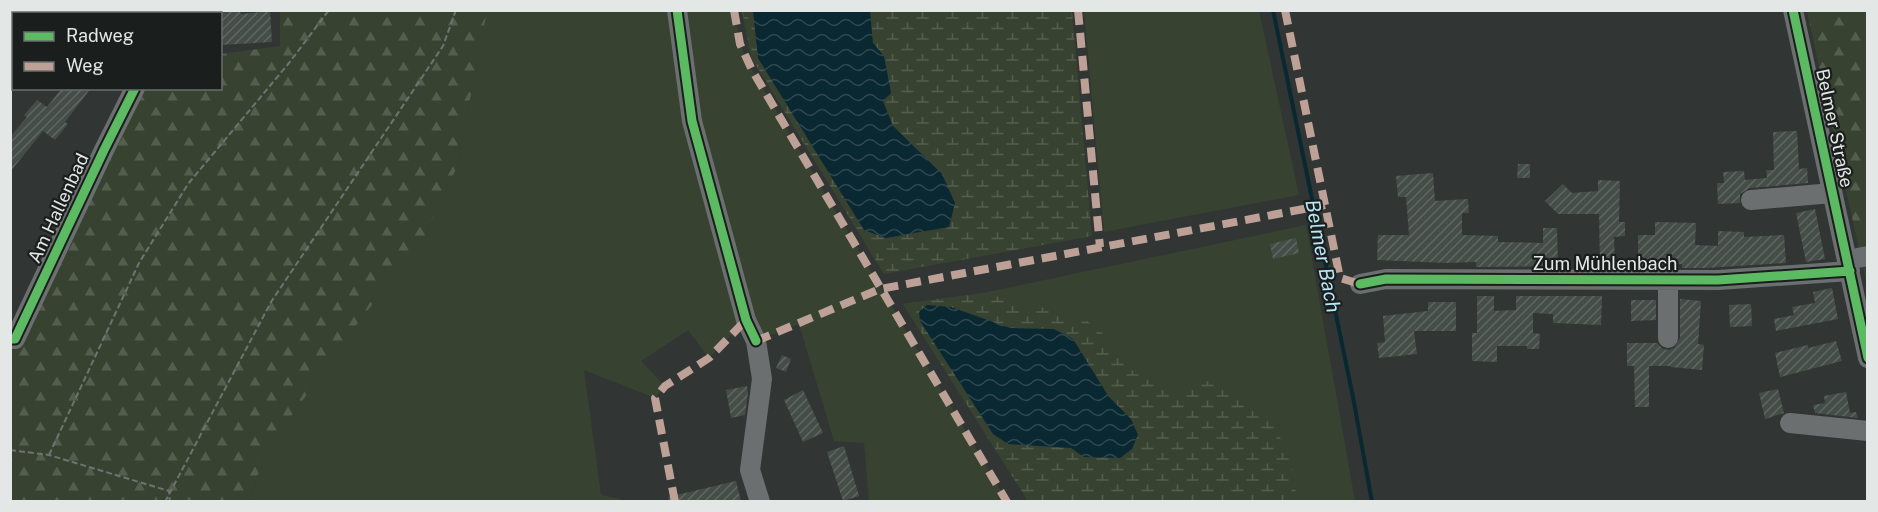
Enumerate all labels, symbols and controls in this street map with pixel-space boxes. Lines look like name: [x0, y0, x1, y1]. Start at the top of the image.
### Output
legend: [12, 12, 222, 90]
text: Radweg: [66, 25, 134, 46]
text: Weg: [66, 55, 104, 76]
street label: Belmer Straße: [1812, 67, 1858, 189]
street label: Am Hallenbad: [23, 150, 93, 266]
water label: Belmer Bach: [1300, 197, 1346, 315]
street label: Zum Mühlenbach: [1533, 253, 1678, 274]

